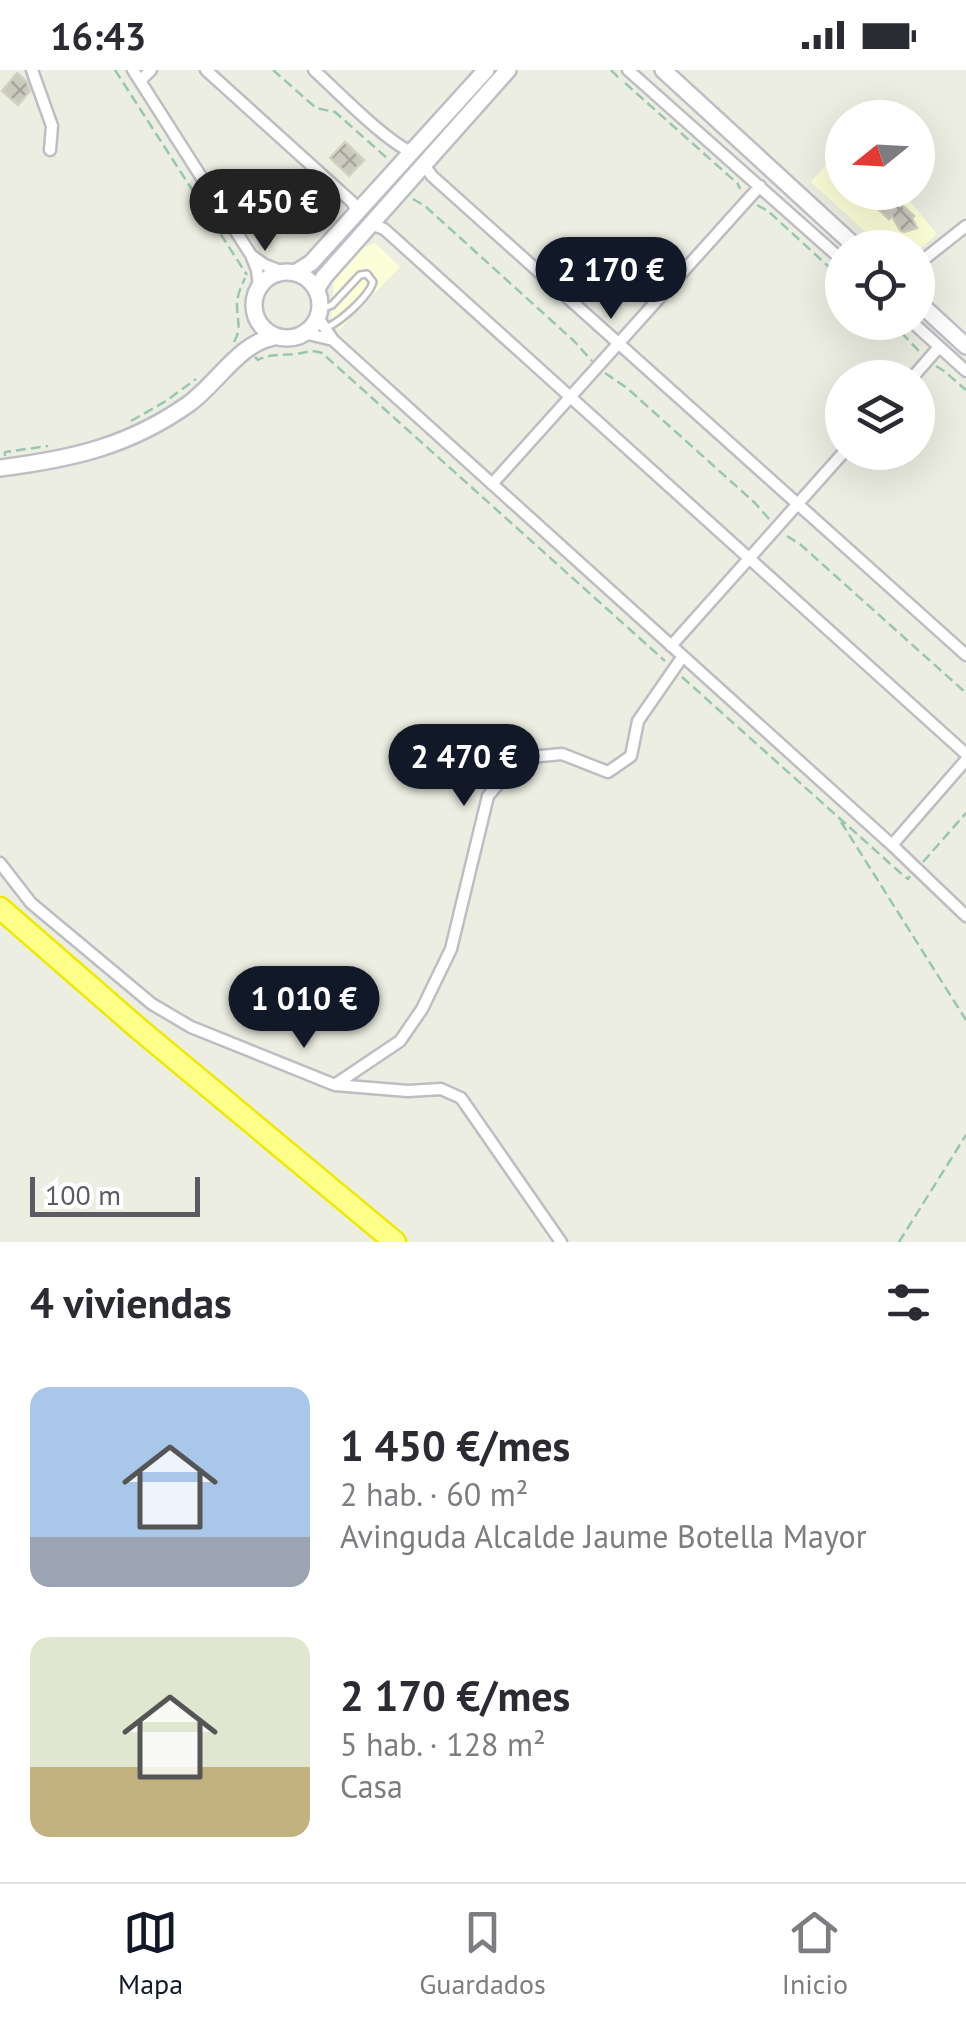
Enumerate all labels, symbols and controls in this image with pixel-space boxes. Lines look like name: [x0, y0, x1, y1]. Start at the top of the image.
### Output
text: 16:43: [50, 11, 146, 60]
north arrow: [825, 100, 935, 210]
map controls: [825, 100, 935, 470]
pin: 1 450 €: [173, 169, 357, 254]
text: 1 450 €: [212, 180, 318, 222]
button: locate: [825, 230, 935, 340]
pin: 2 170 €: [519, 237, 703, 322]
text: 2 170 €: [558, 248, 664, 290]
button: layers: [825, 360, 935, 470]
pin: 2 470 €: [372, 724, 556, 809]
text: 2 470 €: [411, 735, 517, 777]
pin: 1 010 €: [212, 966, 396, 1051]
text: 1 010 €: [251, 977, 357, 1019]
scale bar: [30, 1172, 200, 1216]
text: 100 m: [45, 1176, 121, 1213]
text: 4 viviendas: [30, 1275, 232, 1330]
icon: filters: [881, 1275, 936, 1330]
text: 1 450 €/mes: [340, 1418, 570, 1473]
icon: home: [110, 1427, 230, 1547]
text: 2 hab. · 60 m²: [340, 1473, 528, 1515]
text: Avinguda Alcalde Jaume Botella Mayor: [340, 1515, 867, 1557]
text: 2 170 €/mes: [340, 1668, 570, 1723]
icon: home: [110, 1677, 230, 1797]
text: 5 hab. · 128 m²: [340, 1723, 546, 1765]
text: Casa: [340, 1765, 403, 1807]
tab: Mapa: [118, 1905, 183, 2002]
tab: Guardados: [419, 1905, 546, 2002]
tab: Inicio: [782, 1905, 848, 2002]

